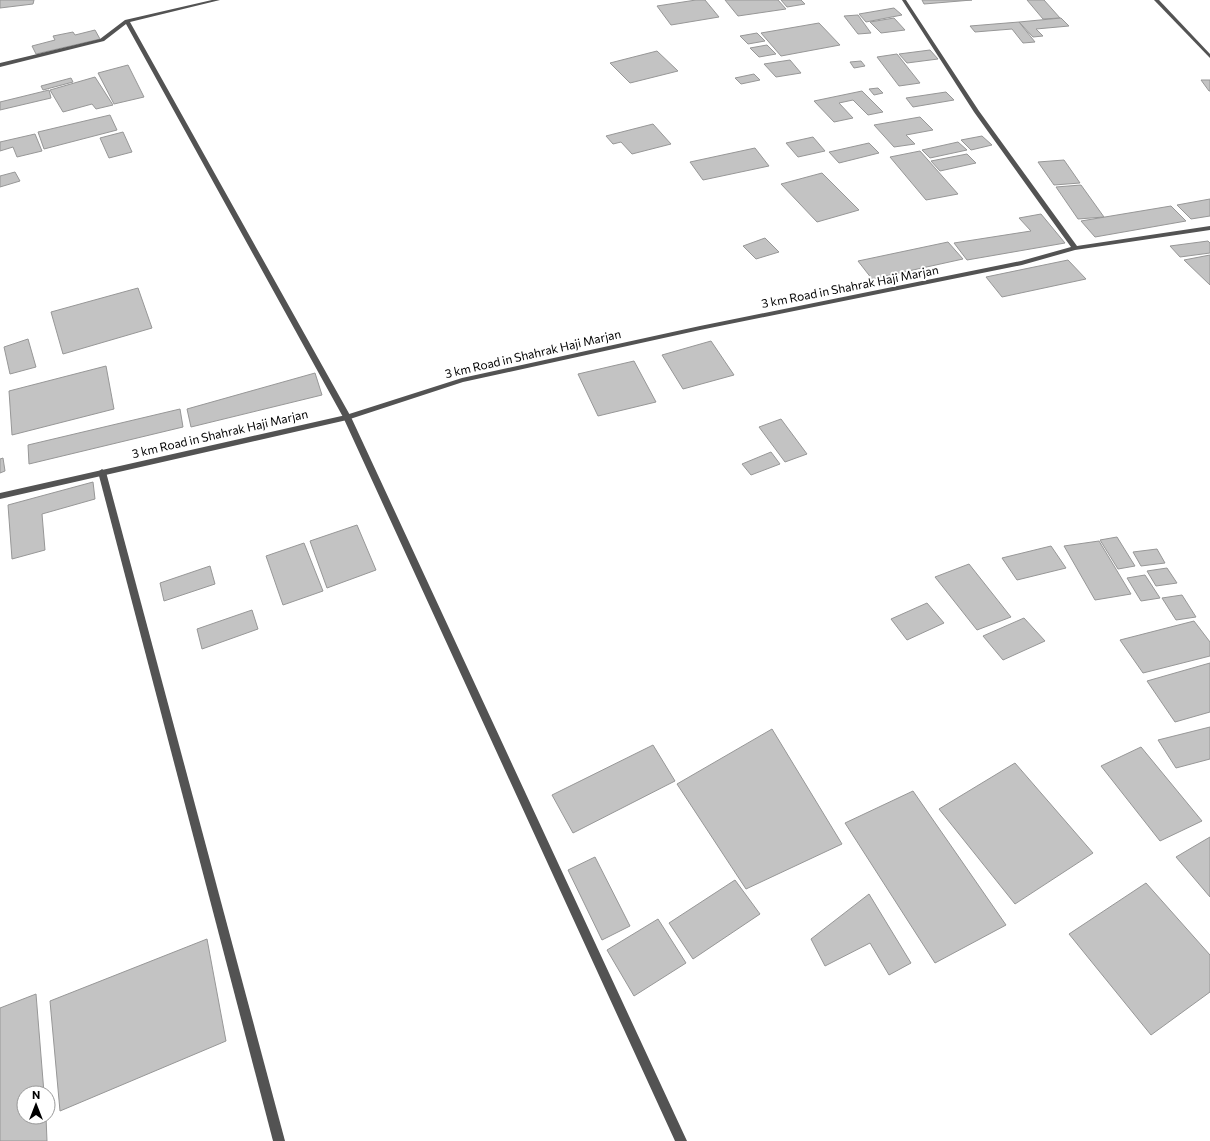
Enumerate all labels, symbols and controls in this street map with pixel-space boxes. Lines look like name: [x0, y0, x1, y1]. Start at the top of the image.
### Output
street label: 3 km Road in Shahrak Haji Marjan: [760, 262, 940, 310]
street label: 3 km Road in Shahrak Haji Marjan: [443, 326, 622, 380]
street label: 3 km Road in Shahrak Haji Marjan: [130, 406, 309, 460]
north arrow: [16, 1085, 56, 1125]
text: N: [32, 1088, 40, 1101]

